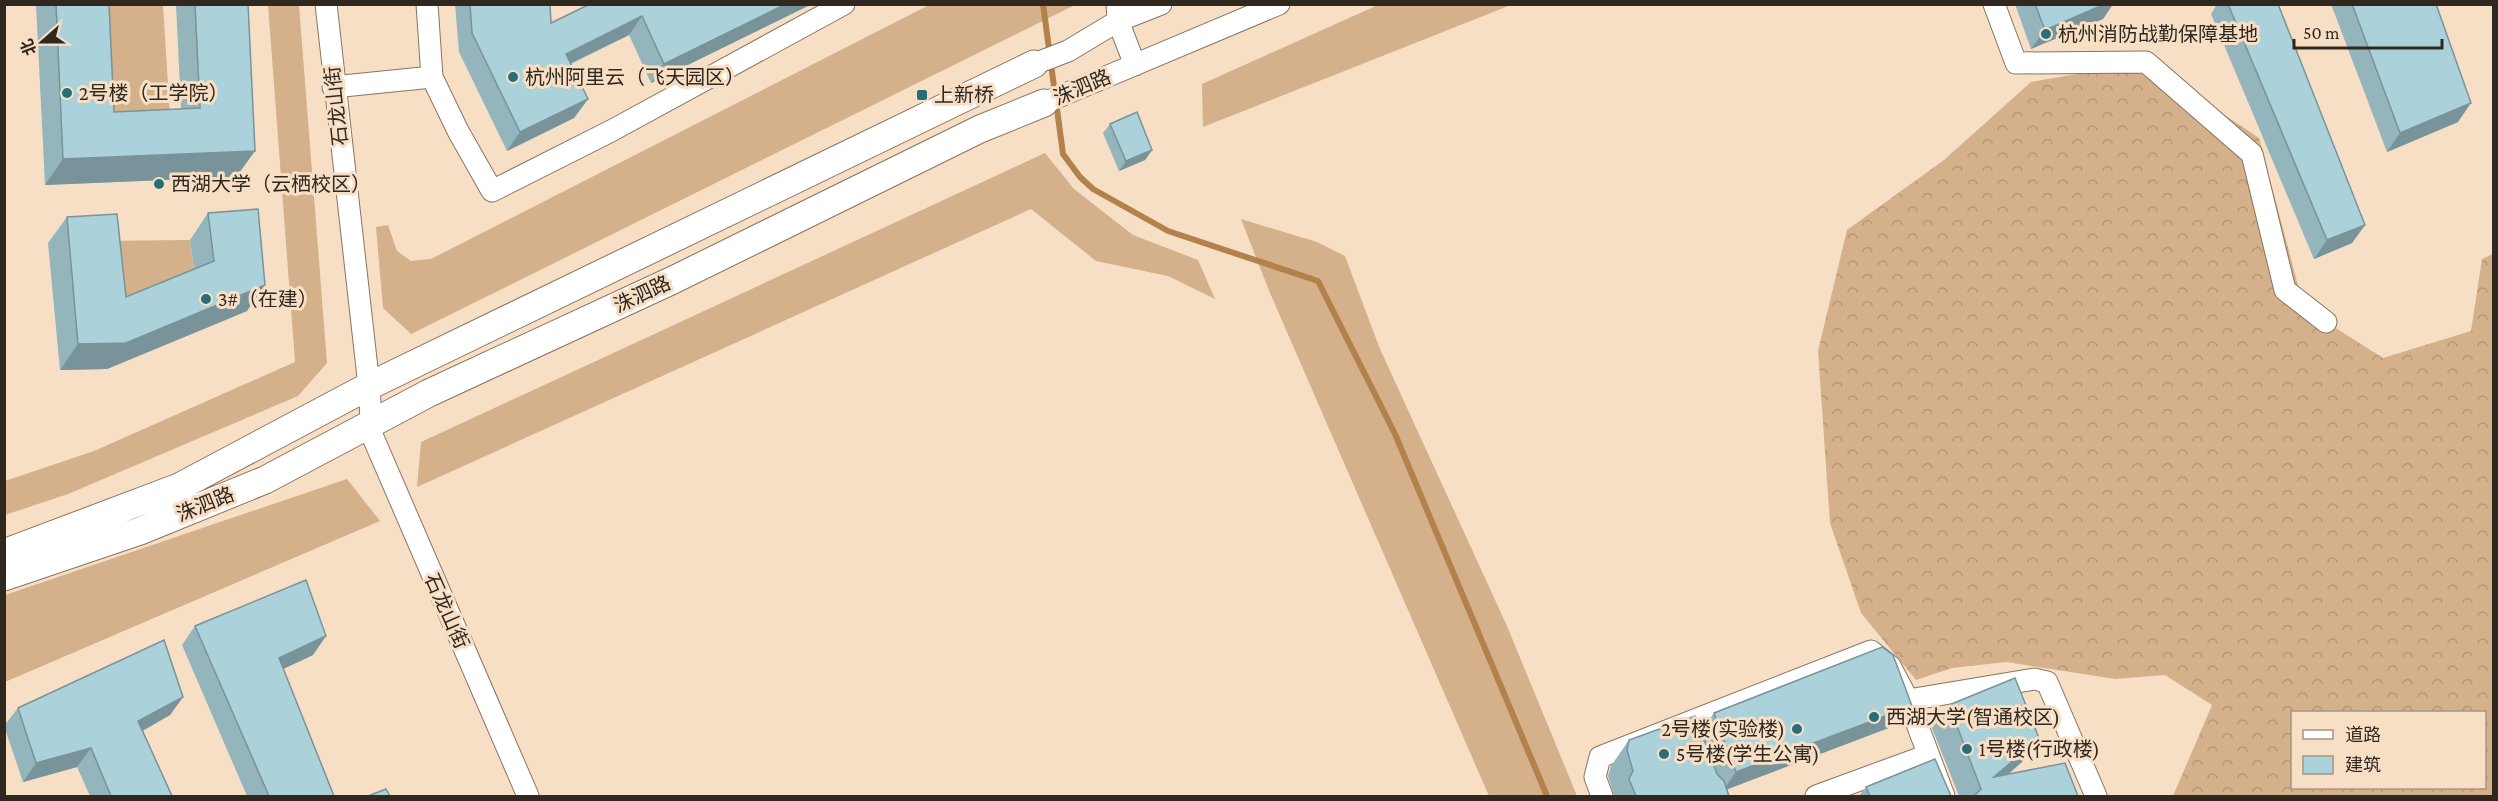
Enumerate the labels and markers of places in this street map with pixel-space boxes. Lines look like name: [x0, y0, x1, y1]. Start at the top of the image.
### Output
place label: 杭州消防战勤保障基地: [2058, 23, 2258, 45]
marker: 杭州消防战勤保障基地: [2039, 27, 2053, 41]
place label: 杭州阿里云（飞天园区）: [525, 66, 745, 88]
marker: 杭州阿里云（飞天园区）: [506, 70, 520, 84]
place label: 2号楼（工学院）: [79, 82, 229, 104]
place label: 上新桥: [934, 84, 994, 106]
marker: 2号楼（工学院）: [60, 86, 74, 100]
marker: 上新桥: [915, 88, 929, 102]
place label: 西湖大学（云栖校区）: [171, 173, 371, 195]
marker: 西湖大学（云栖校区）: [152, 177, 166, 191]
place label: 3#（在建）: [218, 288, 318, 310]
marker: 3#（在建）: [199, 292, 213, 306]
place label: 西湖大学(智通校区): [1886, 706, 2060, 729]
marker: 西湖大学(智通校区): [1867, 710, 1881, 724]
place label: 2号楼(实验楼): [1661, 718, 1785, 741]
marker: 2号楼(实验楼): [1790, 722, 1804, 736]
place label: 1号楼(行政楼): [1979, 738, 2100, 761]
marker: 1号楼(行政楼): [1960, 742, 1974, 756]
place label: 5号楼(学生公寓): [1676, 743, 1820, 766]
marker: 5号楼(学生公寓): [1657, 747, 1671, 761]

